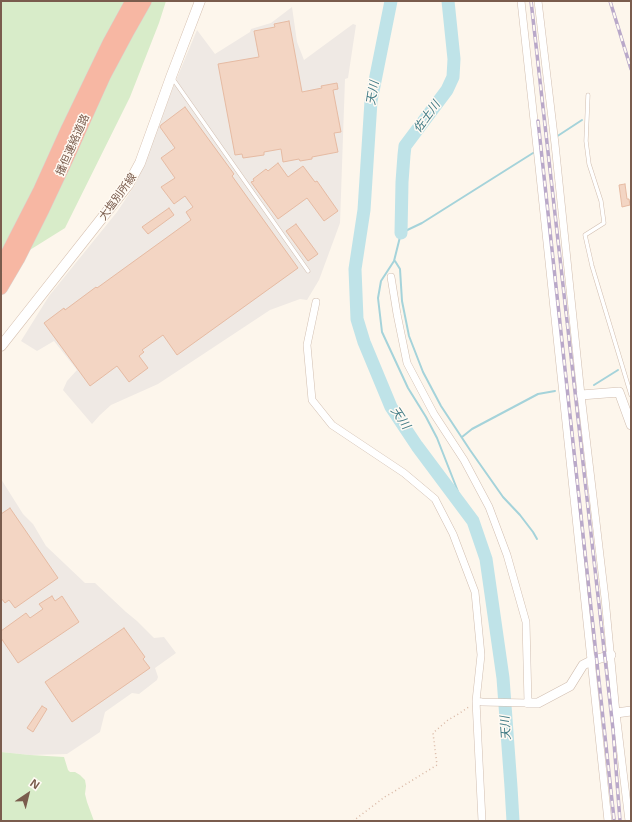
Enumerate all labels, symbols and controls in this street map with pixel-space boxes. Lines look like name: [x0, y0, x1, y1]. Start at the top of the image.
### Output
water label: 天川: [364, 80, 382, 106]
water label: 佐土川: [411, 98, 443, 136]
street label: 播但連絡道路: [54, 112, 92, 178]
street label: 大塩別所線: [96, 171, 140, 223]
water label: 天川: [387, 404, 413, 432]
water label: 天川: [498, 716, 514, 740]
north arrow: [8, 774, 48, 814]
text: N: [27, 775, 43, 792]

